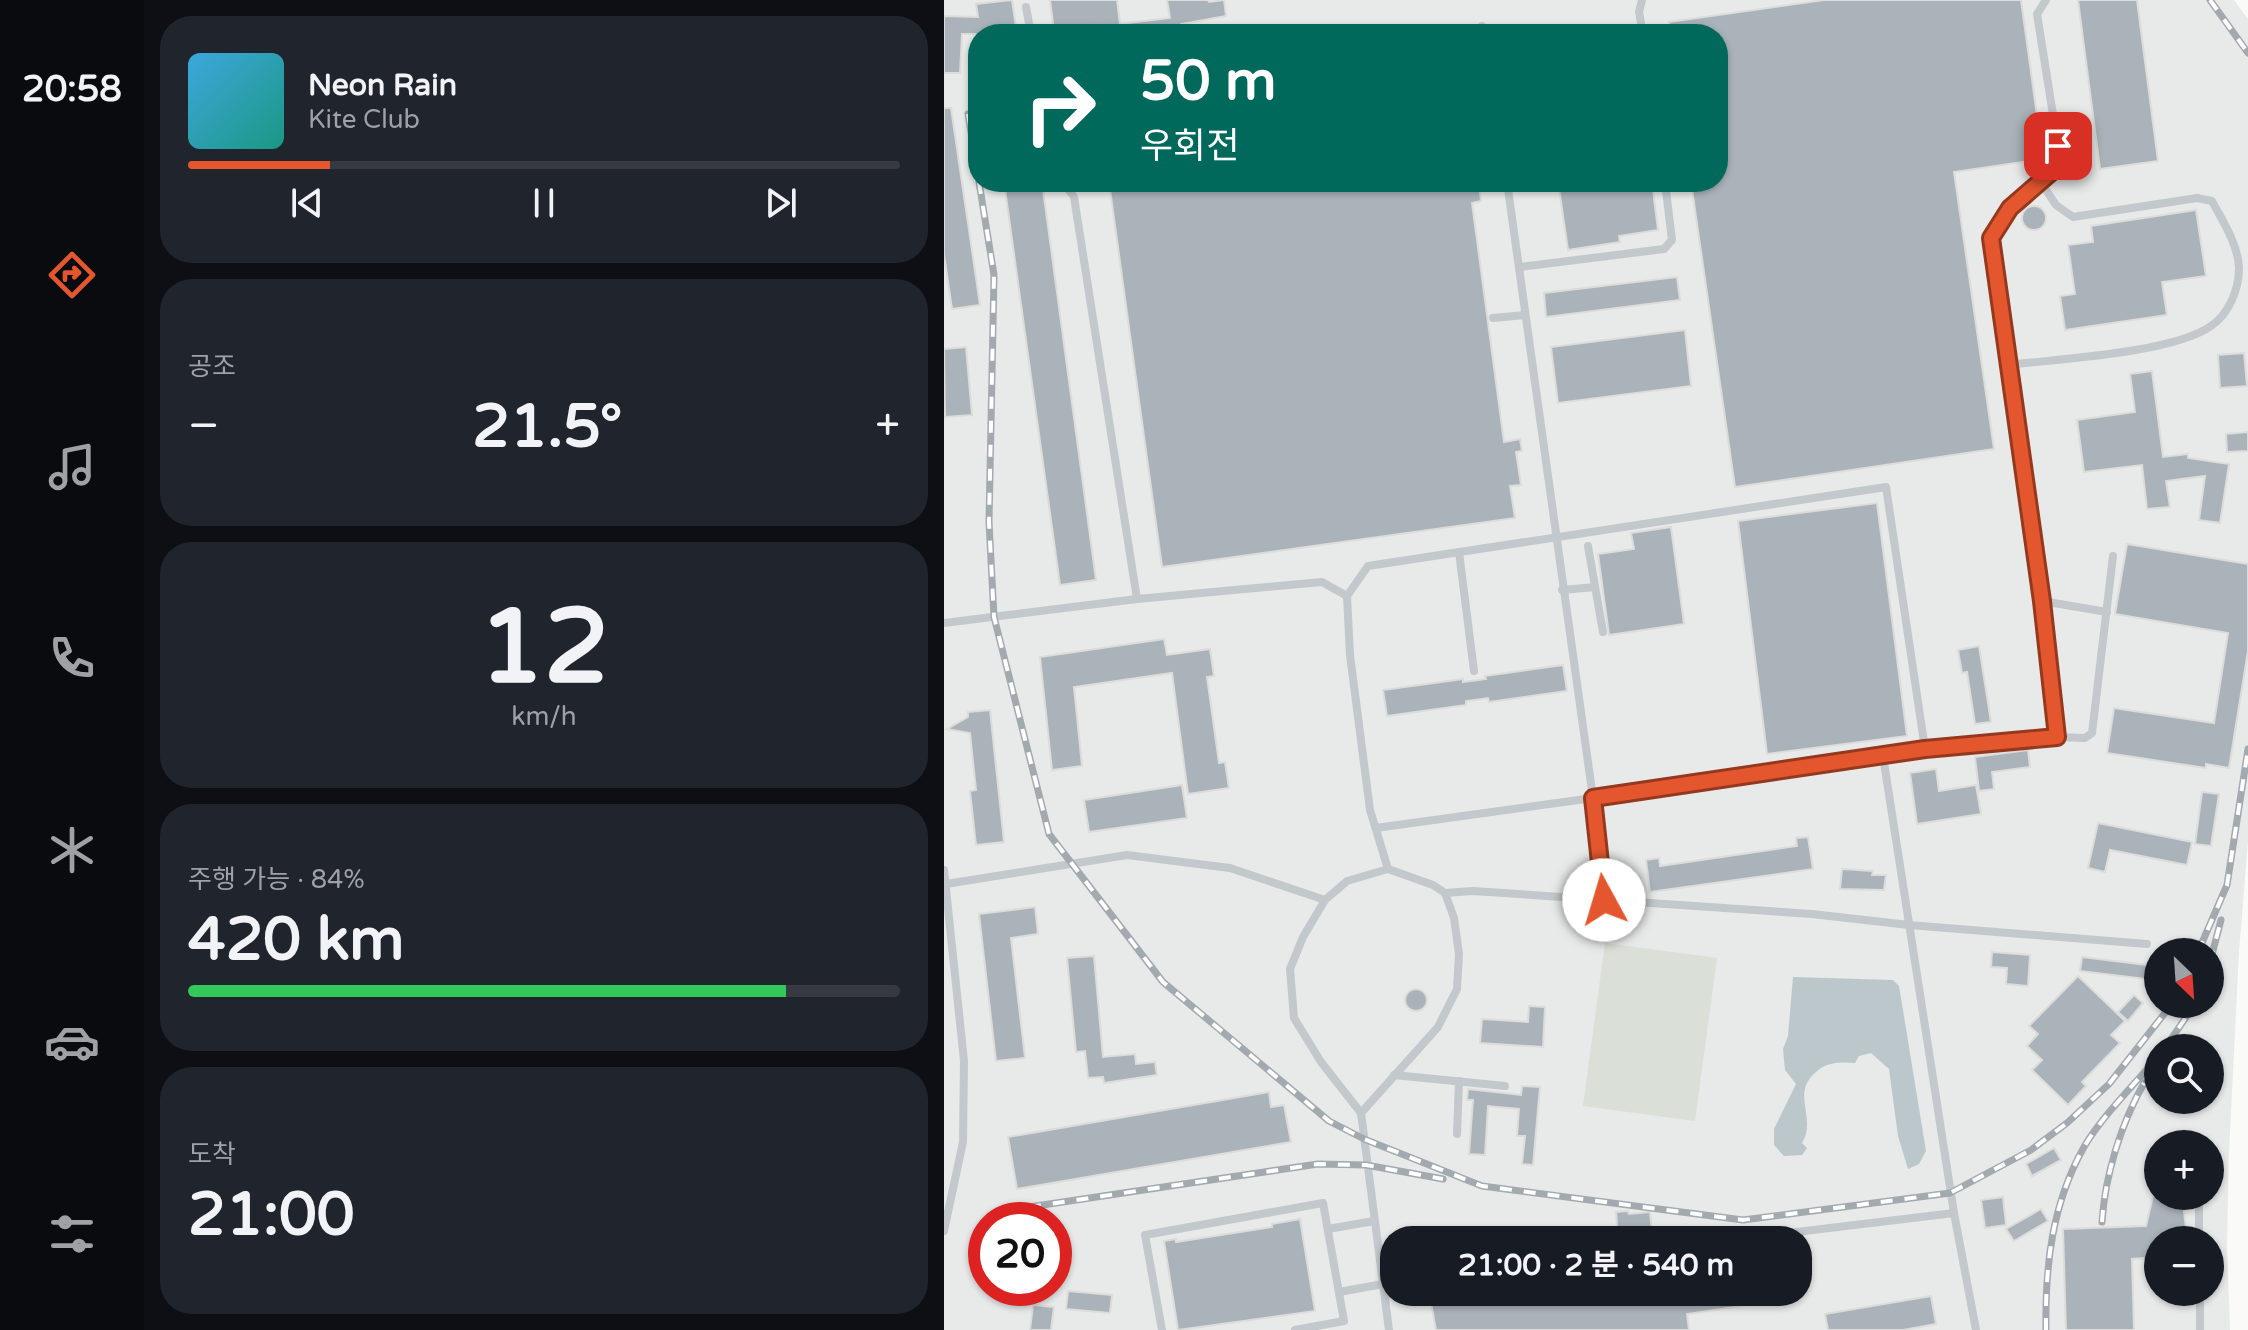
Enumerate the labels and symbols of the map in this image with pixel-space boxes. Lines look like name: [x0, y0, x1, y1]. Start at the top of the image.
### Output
pin: [2024, 112, 2092, 180]
position arrow: [1562, 858, 1646, 942]
north arrow: [2144, 938, 2224, 1018]
speed limit sign: 20: [968, 1202, 1072, 1306]

